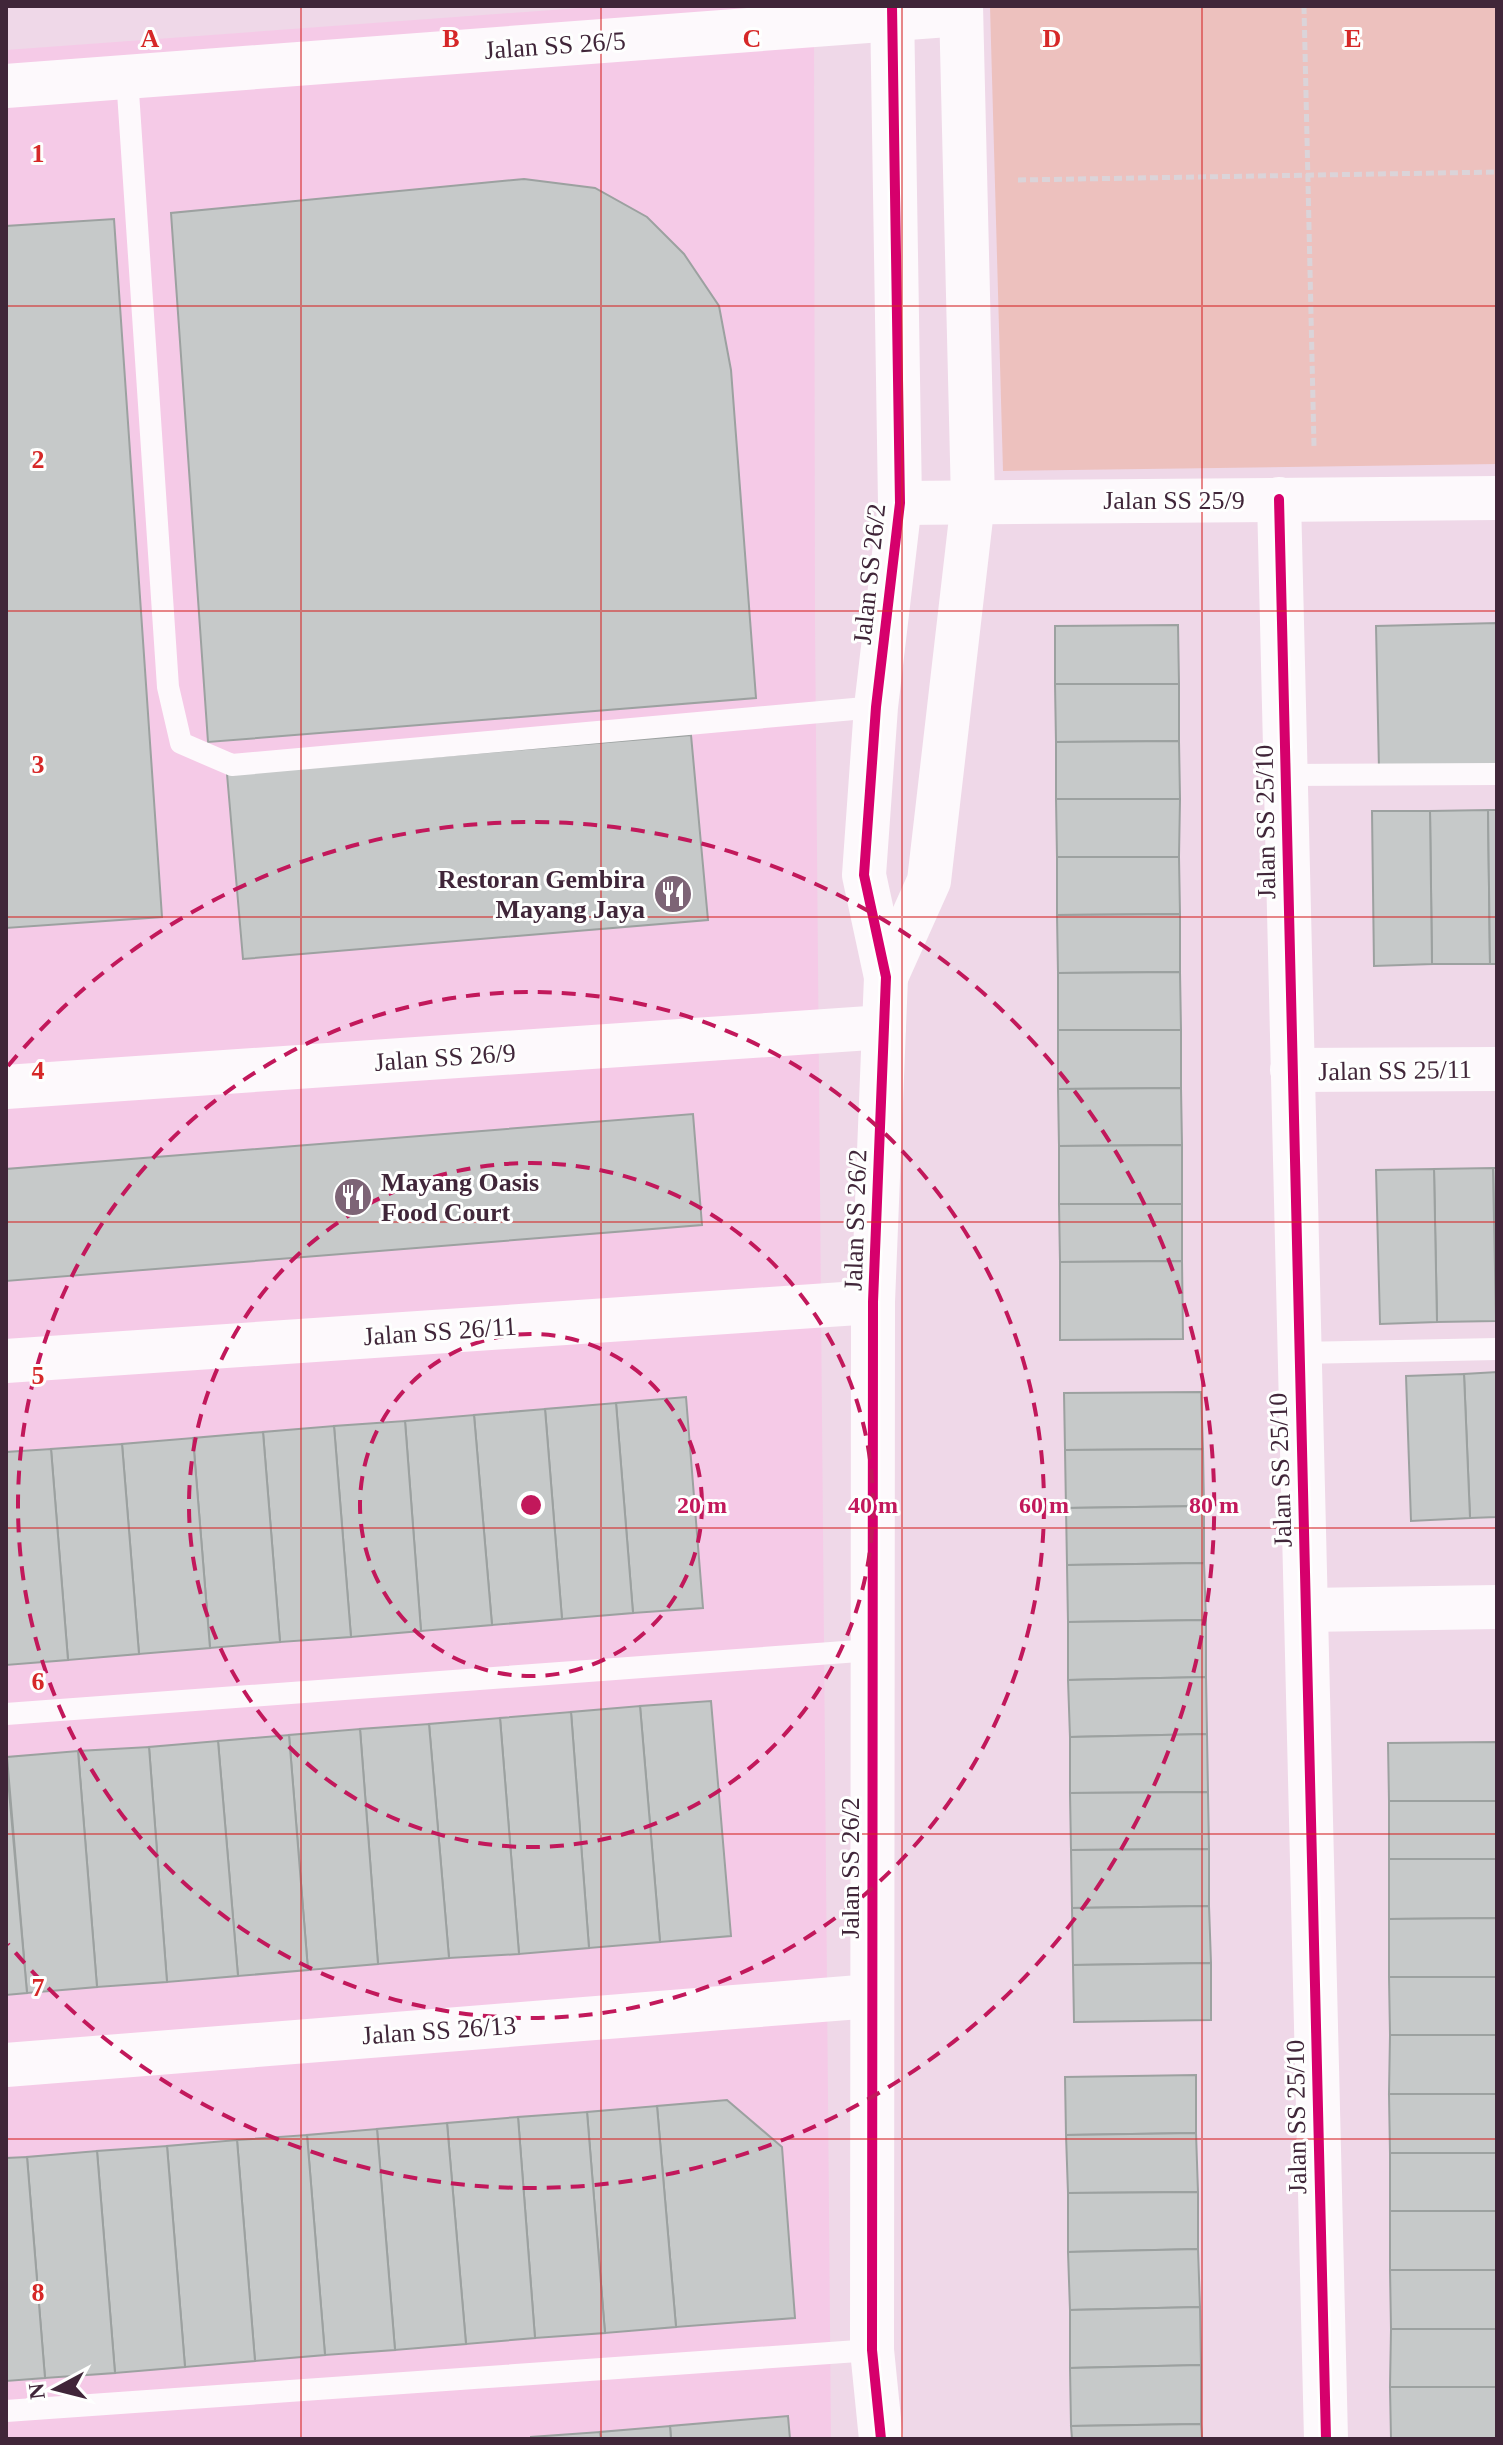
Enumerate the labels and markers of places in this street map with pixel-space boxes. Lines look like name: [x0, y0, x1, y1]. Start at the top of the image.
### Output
place label: Restoran Gembira Mayang Jaya: [438, 865, 645, 924]
restaurant icon: Restoran Gembira Mayang Jaya: [652, 873, 694, 915]
place label: Mayang Oasis Food Court: [381, 1168, 539, 1227]
restaurant icon: Mayang Oasis Food Court: [332, 1176, 374, 1218]
centre of rings: [517, 1491, 545, 1519]

